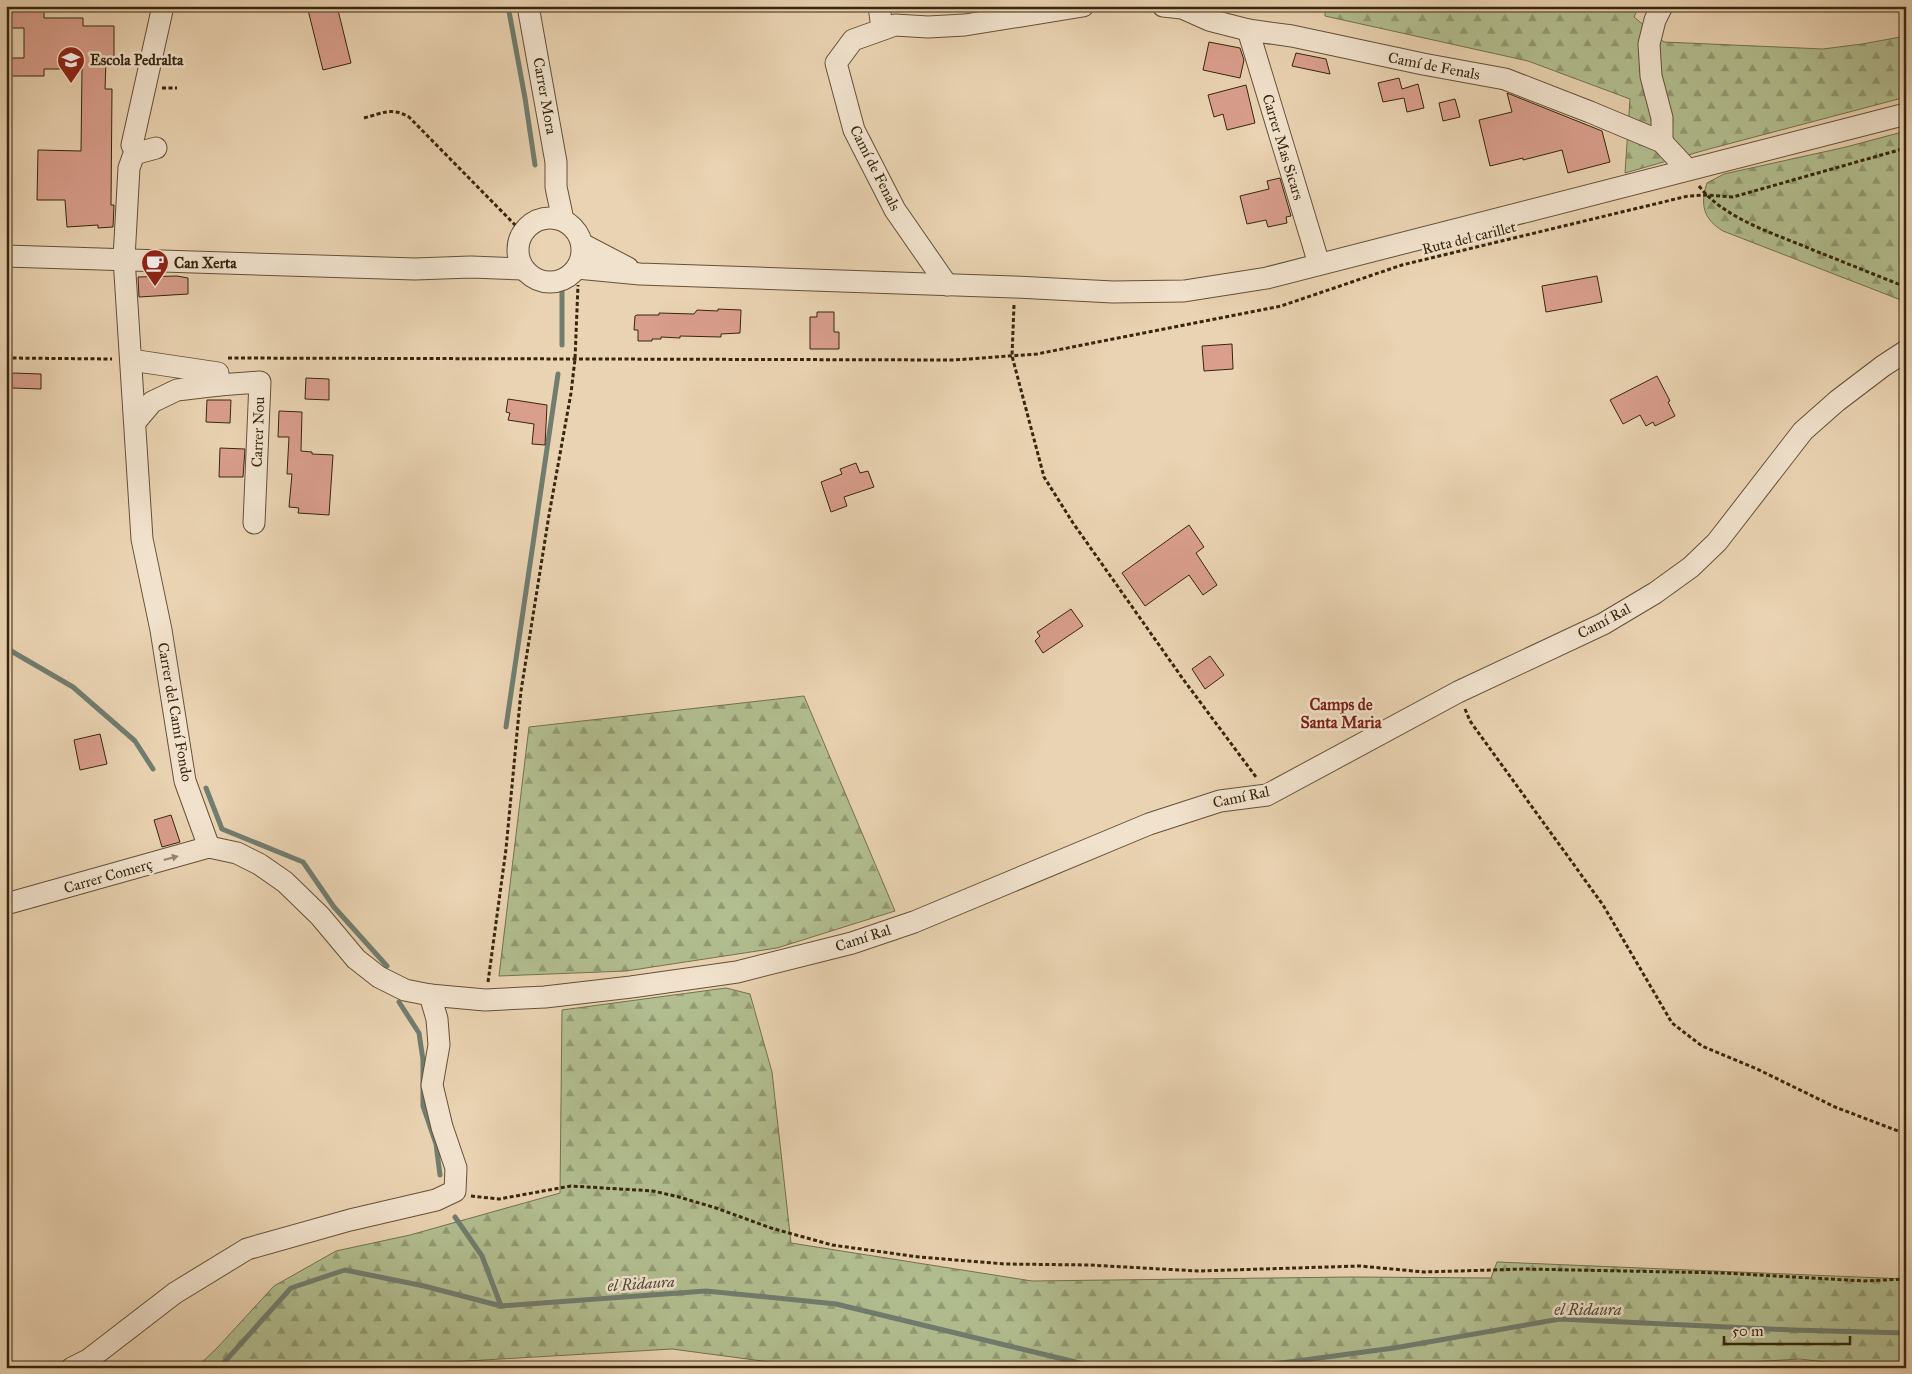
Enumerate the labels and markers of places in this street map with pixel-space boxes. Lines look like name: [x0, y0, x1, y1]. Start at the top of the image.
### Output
school or university icon: Escola Pedralta: [56, 45, 86, 84]
place label: Escola Pedralta: [90, 51, 184, 69]
cafe icon: Can Xerta: [140, 248, 170, 287]
place label: Can Xerta: [174, 254, 237, 272]

